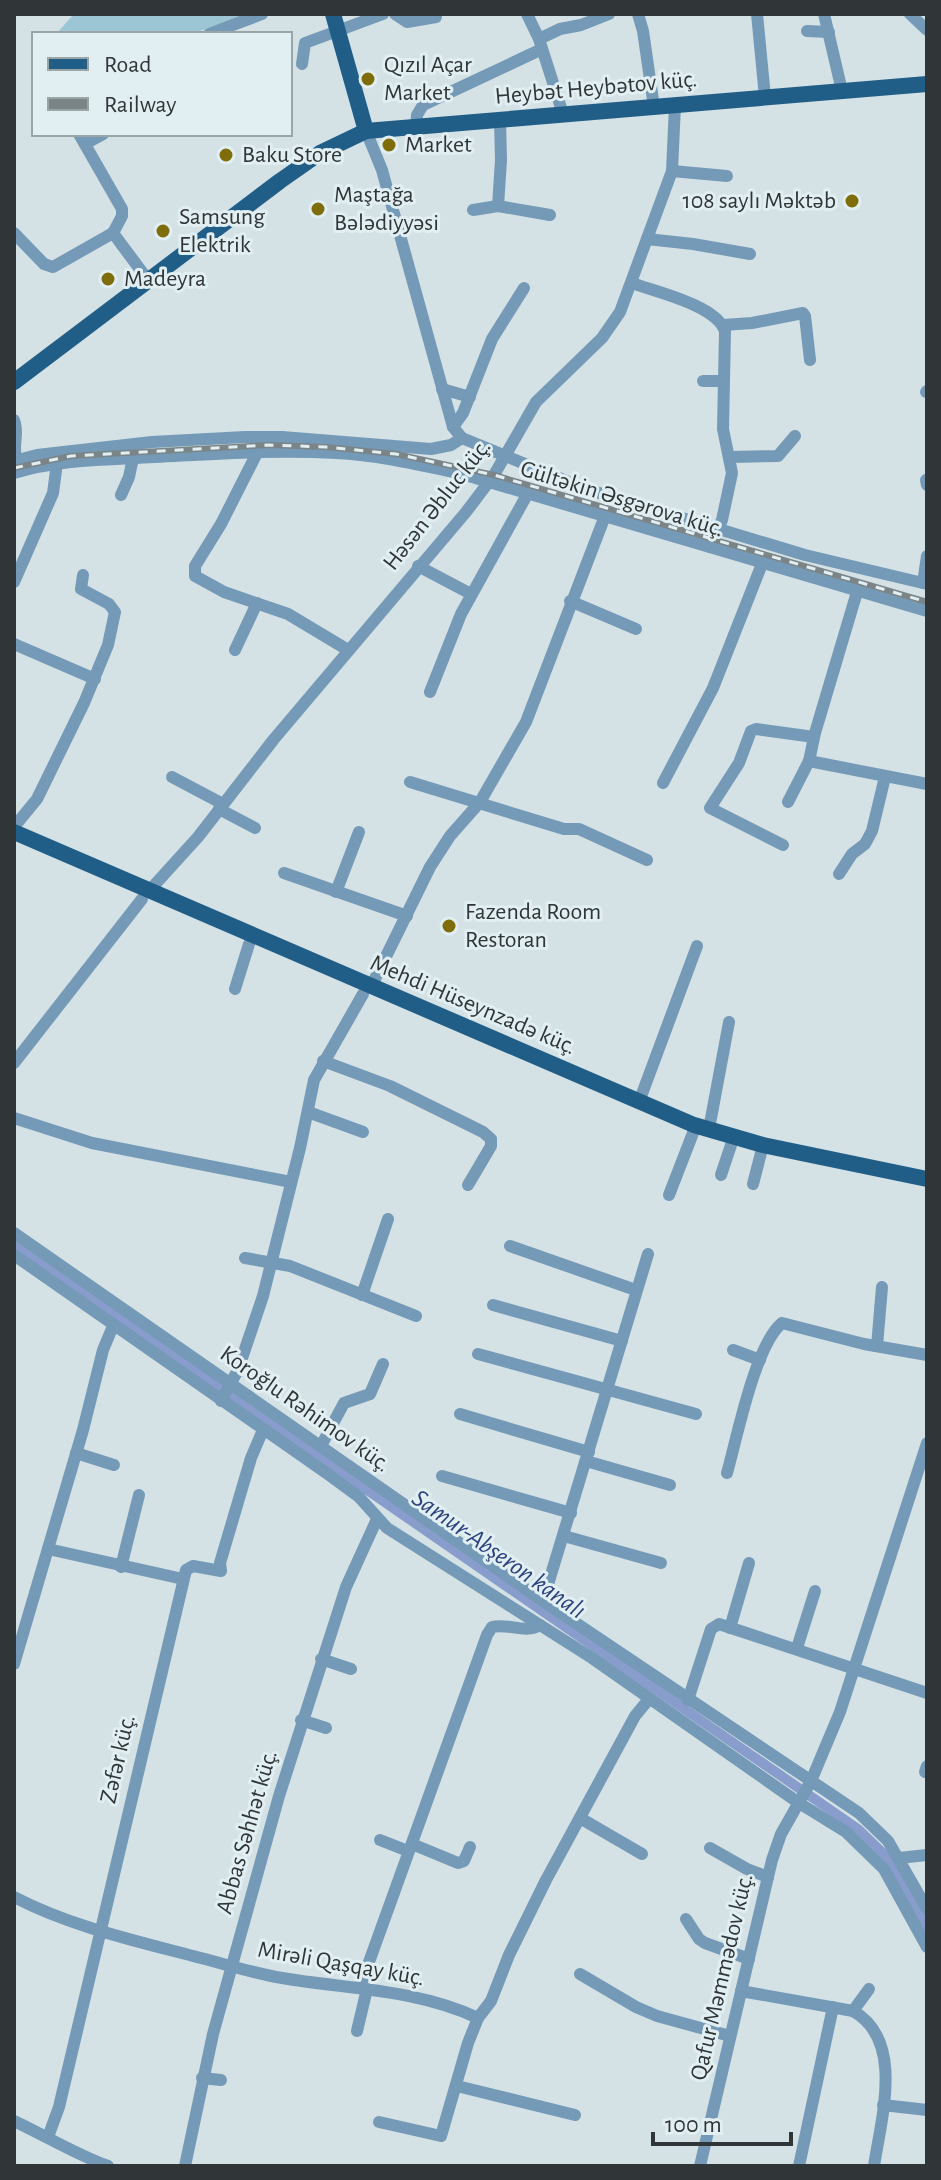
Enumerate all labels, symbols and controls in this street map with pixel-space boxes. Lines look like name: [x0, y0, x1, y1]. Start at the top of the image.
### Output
legend: [32, 32, 292, 136]
text: Road: [104, 53, 152, 77]
place label: Qızıl Açar Market: [384, 53, 472, 105]
street label: Heybət Heybətov küç.: [494, 67, 698, 109]
marker: Qızıl Açar Market: [359, 70, 377, 88]
text: Railway: [104, 93, 176, 117]
place label: Market: [405, 133, 472, 157]
marker: Market: [380, 136, 398, 154]
place label: Baku Store: [242, 143, 342, 167]
marker: Baku Store: [217, 146, 235, 164]
place label: Maştağa Bələdiyyəsi: [334, 183, 439, 235]
place label: 108 saylı Məktəb: [682, 189, 836, 213]
marker: 108 saylı Məktəb: [843, 192, 861, 210]
marker: Maştağa Bələdiyyəsi: [309, 200, 327, 218]
place label: Samsung Elektrik: [179, 205, 265, 257]
marker: Samsung Elektrik: [154, 222, 172, 240]
place label: Madeyra: [124, 267, 206, 291]
marker: Madeyra: [99, 270, 117, 288]
street label: Həsən Əbluc küç.: [379, 435, 495, 575]
street label: Gültəkin Əsgərova küç.: [518, 457, 726, 541]
place label: Fazenda Room Restoran: [465, 900, 601, 952]
marker: Fazenda Room Restoran: [440, 917, 458, 935]
street label: Mehdi Hüseynzadə küç.: [367, 951, 579, 1059]
street label: Koroğlu Rəhimov küç.: [216, 1341, 394, 1477]
water label: Samur-Abşeron kanalı: [407, 1485, 591, 1623]
street label: Zəfər küç.: [96, 1712, 140, 1806]
street label: Abbas Səhhət küç.: [212, 1747, 282, 1917]
street label: Qafur Məmmədov küç.: [687, 1871, 757, 2083]
street label: Mirəli Qaşqay küç.: [256, 1938, 426, 1990]
scale bar: [653, 2096, 791, 2146]
text: 100 m: [665, 2113, 722, 2137]

